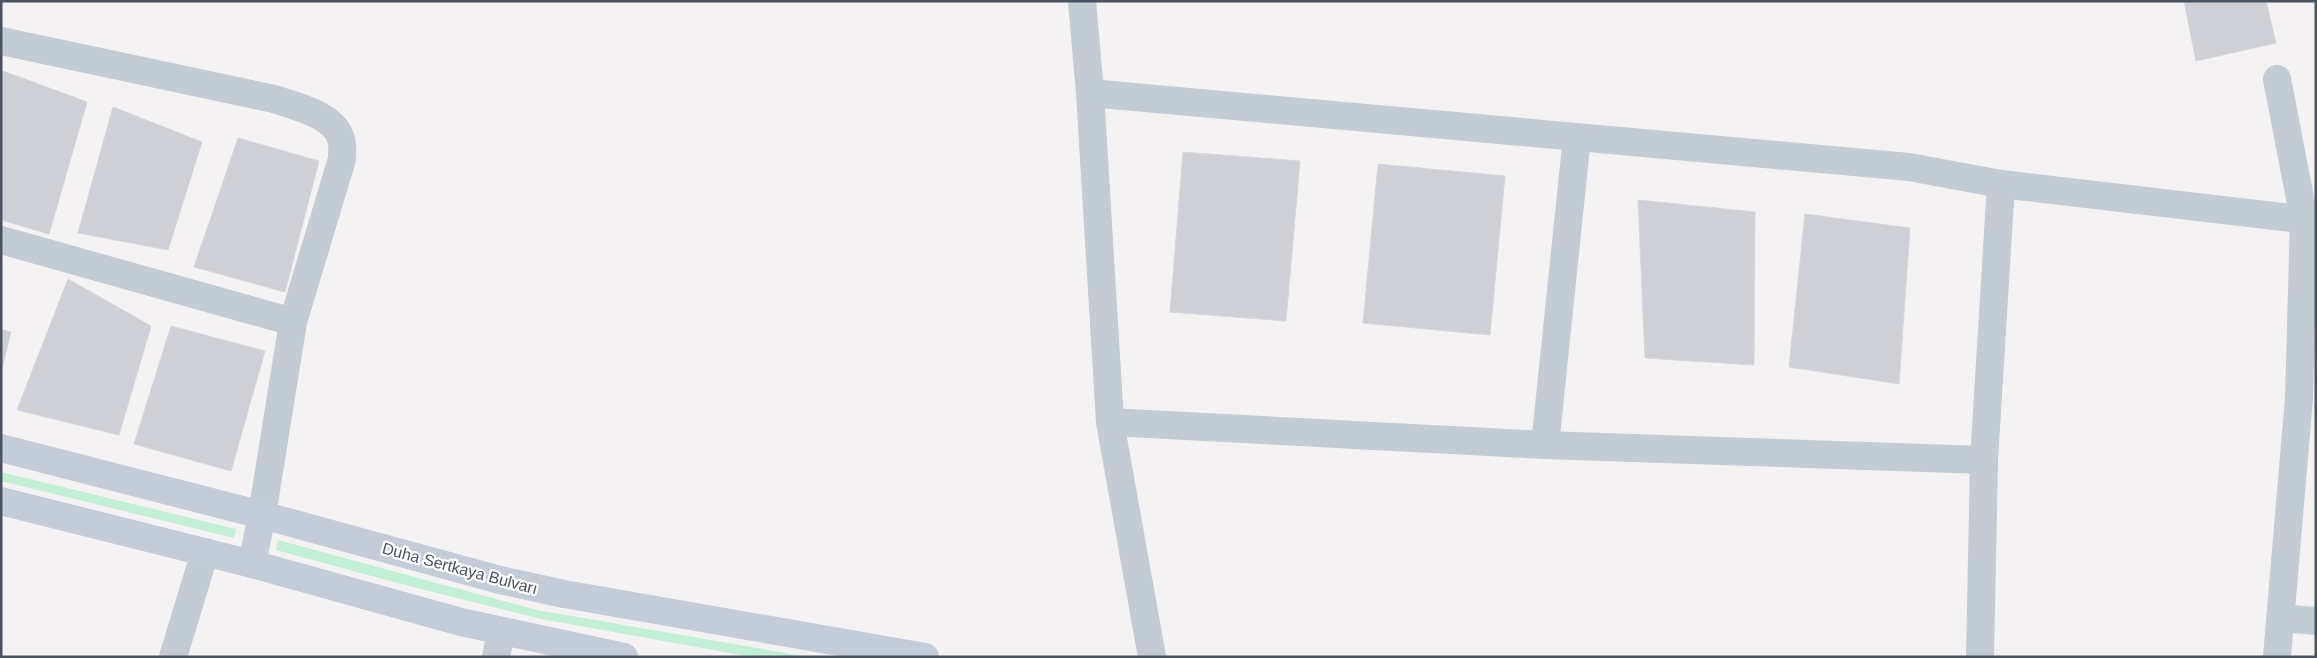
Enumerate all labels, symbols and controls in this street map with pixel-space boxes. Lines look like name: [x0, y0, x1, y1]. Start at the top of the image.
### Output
street label: Duha Sertkaya Bulvarı: [380, 540, 539, 597]

